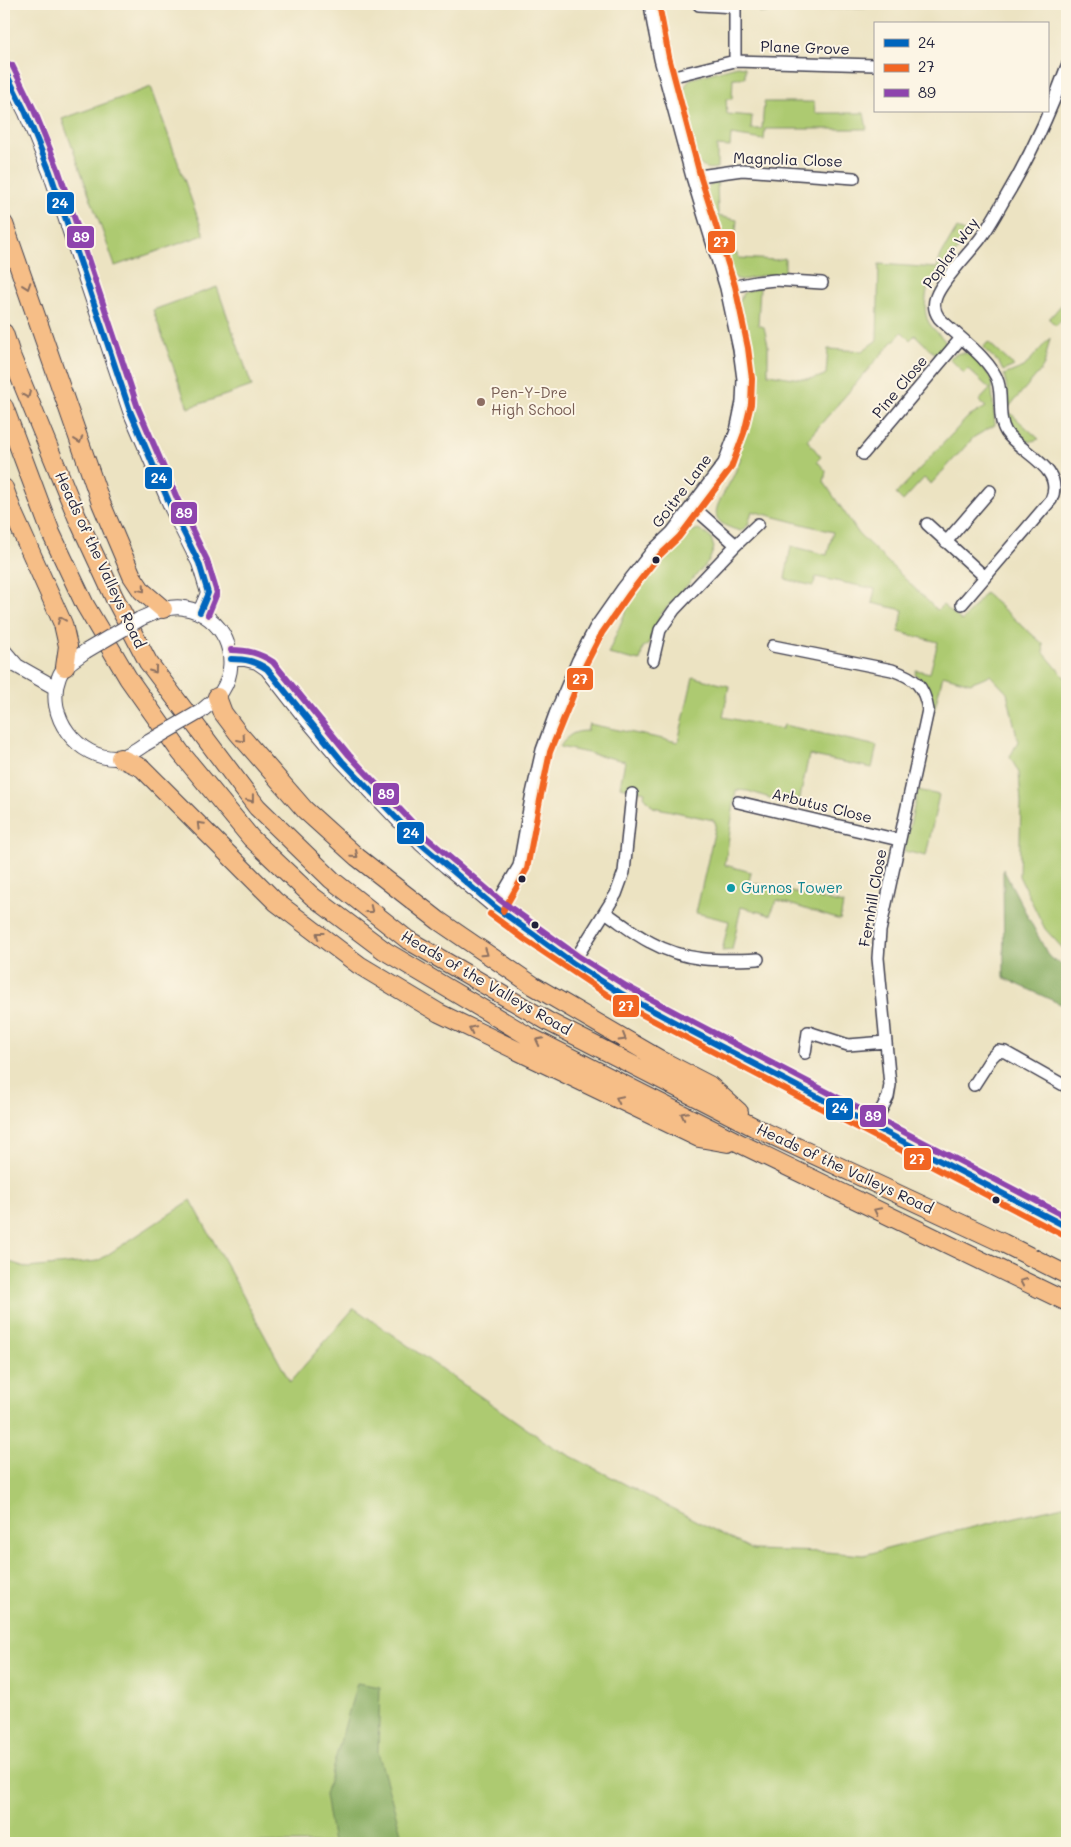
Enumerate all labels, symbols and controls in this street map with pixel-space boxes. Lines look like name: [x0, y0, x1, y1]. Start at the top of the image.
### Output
legend: [874, 22, 1048, 112]
text: 24: [918, 32, 935, 52]
street label: Plane Grove: [760, 35, 850, 59]
text: 27: [918, 56, 935, 76]
text: 89: [918, 82, 936, 102]
street label: Magnolia Close: [733, 147, 843, 171]
line badge: 24: [46, 191, 75, 215]
text: 24: [52, 193, 68, 212]
street label: Poplar Way: [918, 213, 983, 292]
line badge: 89: [66, 225, 95, 249]
text: 89: [72, 227, 90, 246]
line badge: 27: [707, 230, 736, 254]
text: 27: [713, 232, 729, 251]
one-way arrow: [21, 282, 31, 290]
street label: Pine Close: [867, 351, 931, 422]
place label: Pen-Y-Dre High School: [491, 382, 576, 419]
one-way arrow: [21, 391, 31, 399]
marker: Pen-Y-Dre High School: [475, 396, 487, 408]
one-way arrow: [73, 435, 83, 444]
street label: Goitre Lane: [647, 449, 716, 531]
line badge: 24: [144, 466, 173, 490]
street label: Heads of the Valleys Road: [51, 468, 151, 651]
text: 24: [151, 468, 167, 487]
line badge: 89: [170, 501, 198, 525]
text: 89: [175, 503, 193, 522]
unlabelled marker: [651, 555, 661, 565]
one-way arrow: [137, 583, 145, 592]
one-way arrow: [56, 616, 66, 624]
one-way arrow: [148, 664, 157, 674]
line badge: 27: [566, 667, 594, 691]
text: 27: [572, 669, 588, 688]
one-way arrow: [237, 733, 246, 742]
line badge: 89: [372, 782, 400, 806]
street label: Arbutus Close: [770, 783, 874, 827]
text: 89: [377, 784, 395, 803]
one-way arrow: [246, 793, 254, 802]
line badge: 24: [396, 821, 425, 845]
one-way arrow: [196, 822, 205, 831]
text: 24: [403, 823, 419, 842]
street label: Fernhill Close: [854, 847, 890, 948]
one-way arrow: [350, 850, 359, 859]
unlabelled marker: [517, 874, 527, 884]
place label: Gurnos Tower: [741, 877, 843, 897]
marker: Gurnos Tower: [725, 882, 737, 894]
one-way arrow: [364, 904, 374, 913]
unlabelled marker: [530, 920, 540, 930]
street label: Heads of the Valleys Road: [398, 925, 575, 1039]
one-way arrow: [315, 932, 325, 941]
one-way arrow: [479, 947, 489, 956]
line badge: 27: [612, 994, 640, 1018]
text: 27: [618, 996, 634, 1015]
one-way arrow: [468, 1025, 477, 1035]
one-way arrow: [618, 1032, 627, 1042]
one-way arrow: [535, 1037, 544, 1047]
one-way arrow: [615, 1096, 624, 1106]
line badge: 24: [825, 1097, 854, 1121]
text: 24: [832, 1098, 848, 1117]
line badge: 89: [859, 1104, 887, 1128]
text: 89: [864, 1106, 882, 1125]
one-way arrow: [680, 1111, 689, 1121]
street label: Heads of the Valleys Road: [754, 1118, 937, 1218]
line badge: 27: [903, 1147, 932, 1171]
text: 27: [909, 1149, 925, 1168]
unlabelled marker: [991, 1195, 1001, 1205]
one-way arrow: [873, 1206, 882, 1217]
one-way arrow: [1019, 1277, 1028, 1288]

